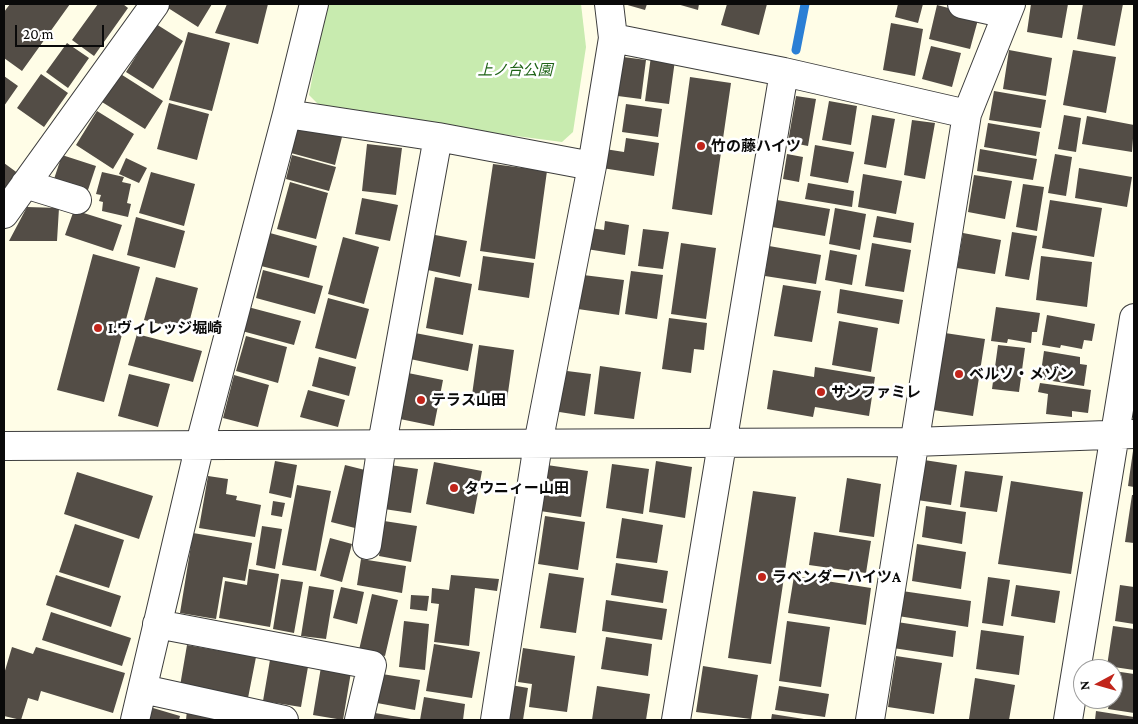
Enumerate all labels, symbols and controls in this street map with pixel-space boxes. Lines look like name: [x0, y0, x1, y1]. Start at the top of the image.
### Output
scale bar: [18, 15, 106, 47]
text: 20 m: [23, 26, 54, 42]
park label: 上ノ台公園: [478, 61, 552, 79]
place label: 竹の藤ハイツ: [711, 137, 801, 155]
marker: 竹の藤ハイツ: [695, 140, 707, 152]
place label: I.ヴィレッジ堀崎: [108, 319, 222, 337]
marker: I.ヴィレッジ堀崎: [92, 322, 104, 334]
place label: ベルソ・メゾン: [969, 365, 1074, 383]
marker: ベルソ・メゾン: [953, 368, 965, 380]
place label: サンファミレ: [831, 383, 921, 401]
marker: サンファミレ: [815, 386, 827, 398]
place label: テラス山田: [431, 391, 506, 409]
marker: テラス山田: [415, 394, 427, 406]
place label: タウニィー山田: [464, 479, 569, 497]
marker: タウニィー山田: [448, 482, 460, 494]
place label: ラベンダーハイツA: [772, 568, 901, 586]
marker: ラベンダーハイツA: [756, 571, 768, 583]
north arrow: [1073, 659, 1123, 709]
text: N: [1076, 680, 1093, 691]

